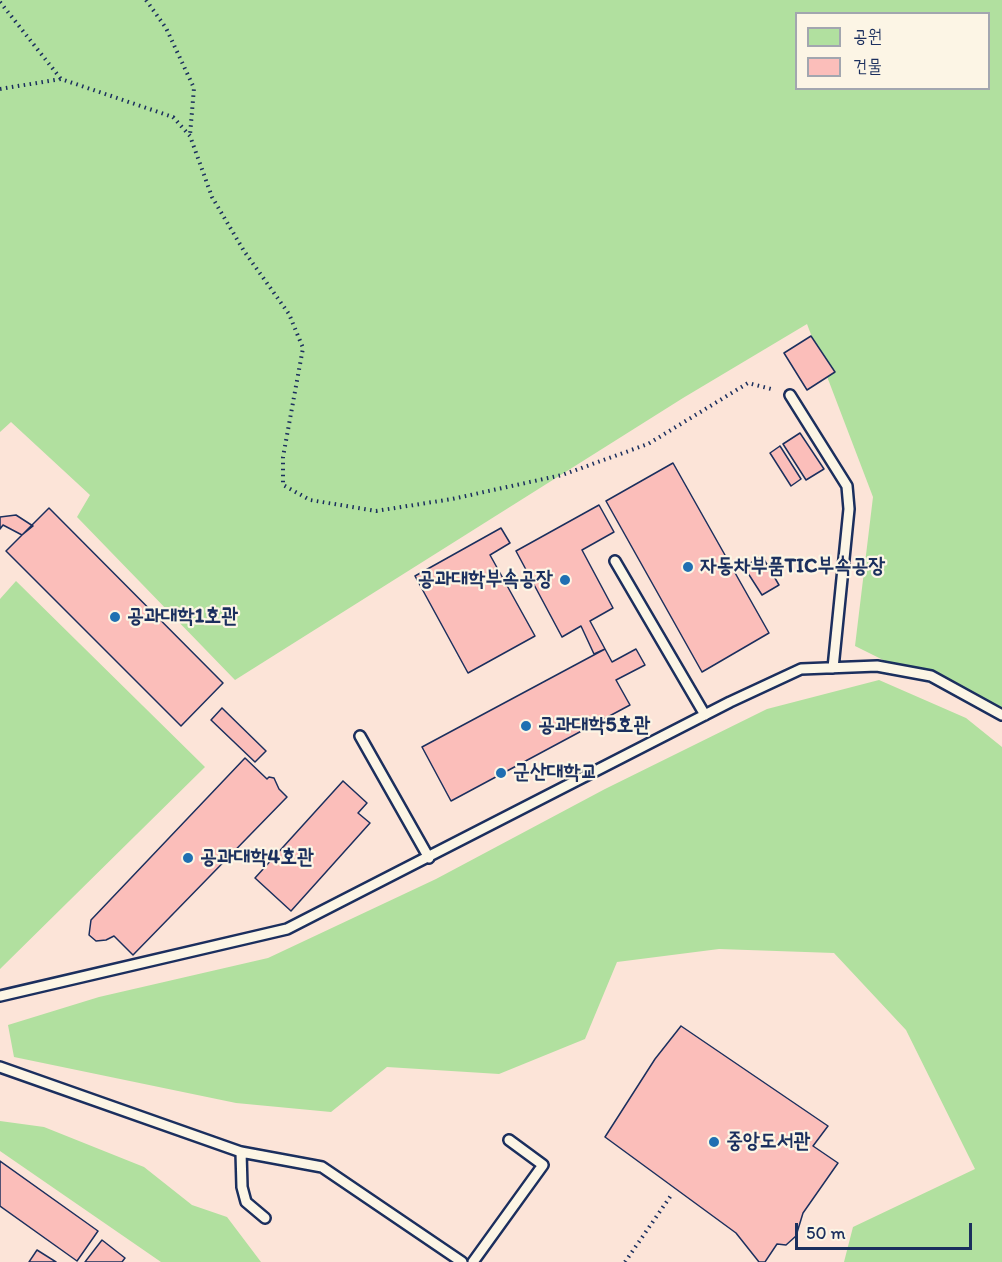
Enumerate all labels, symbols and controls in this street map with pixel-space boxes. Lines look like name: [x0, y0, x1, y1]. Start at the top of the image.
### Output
legend: [795, 12, 990, 90]
text: 공원: [853, 25, 882, 47]
text: 건물: [853, 55, 882, 77]
place label: 자동차부품TIC부속공장: [700, 554, 885, 580]
marker: 자동차부품TIC부속공장: [681, 560, 695, 574]
place label: 공과대학부속공장: [418, 567, 553, 593]
marker: 공과대학부속공장: [558, 573, 572, 587]
place label: 공과대학1호관: [127, 604, 238, 630]
marker: 공과대학1호관: [108, 610, 122, 624]
place label: 공과대학5호관: [538, 713, 650, 739]
marker: 공과대학5호관: [519, 719, 533, 733]
place label: 군산대학교: [513, 760, 597, 786]
marker: 군산대학교: [494, 766, 508, 780]
place label: 공과대학4호관: [200, 845, 314, 871]
marker: 공과대학4호관: [181, 851, 195, 865]
place label: 중앙도서관: [726, 1129, 810, 1155]
marker: 중앙도서관: [707, 1135, 721, 1149]
scale bar: [798, 1211, 975, 1249]
text: 50 m: [806, 1222, 846, 1244]

